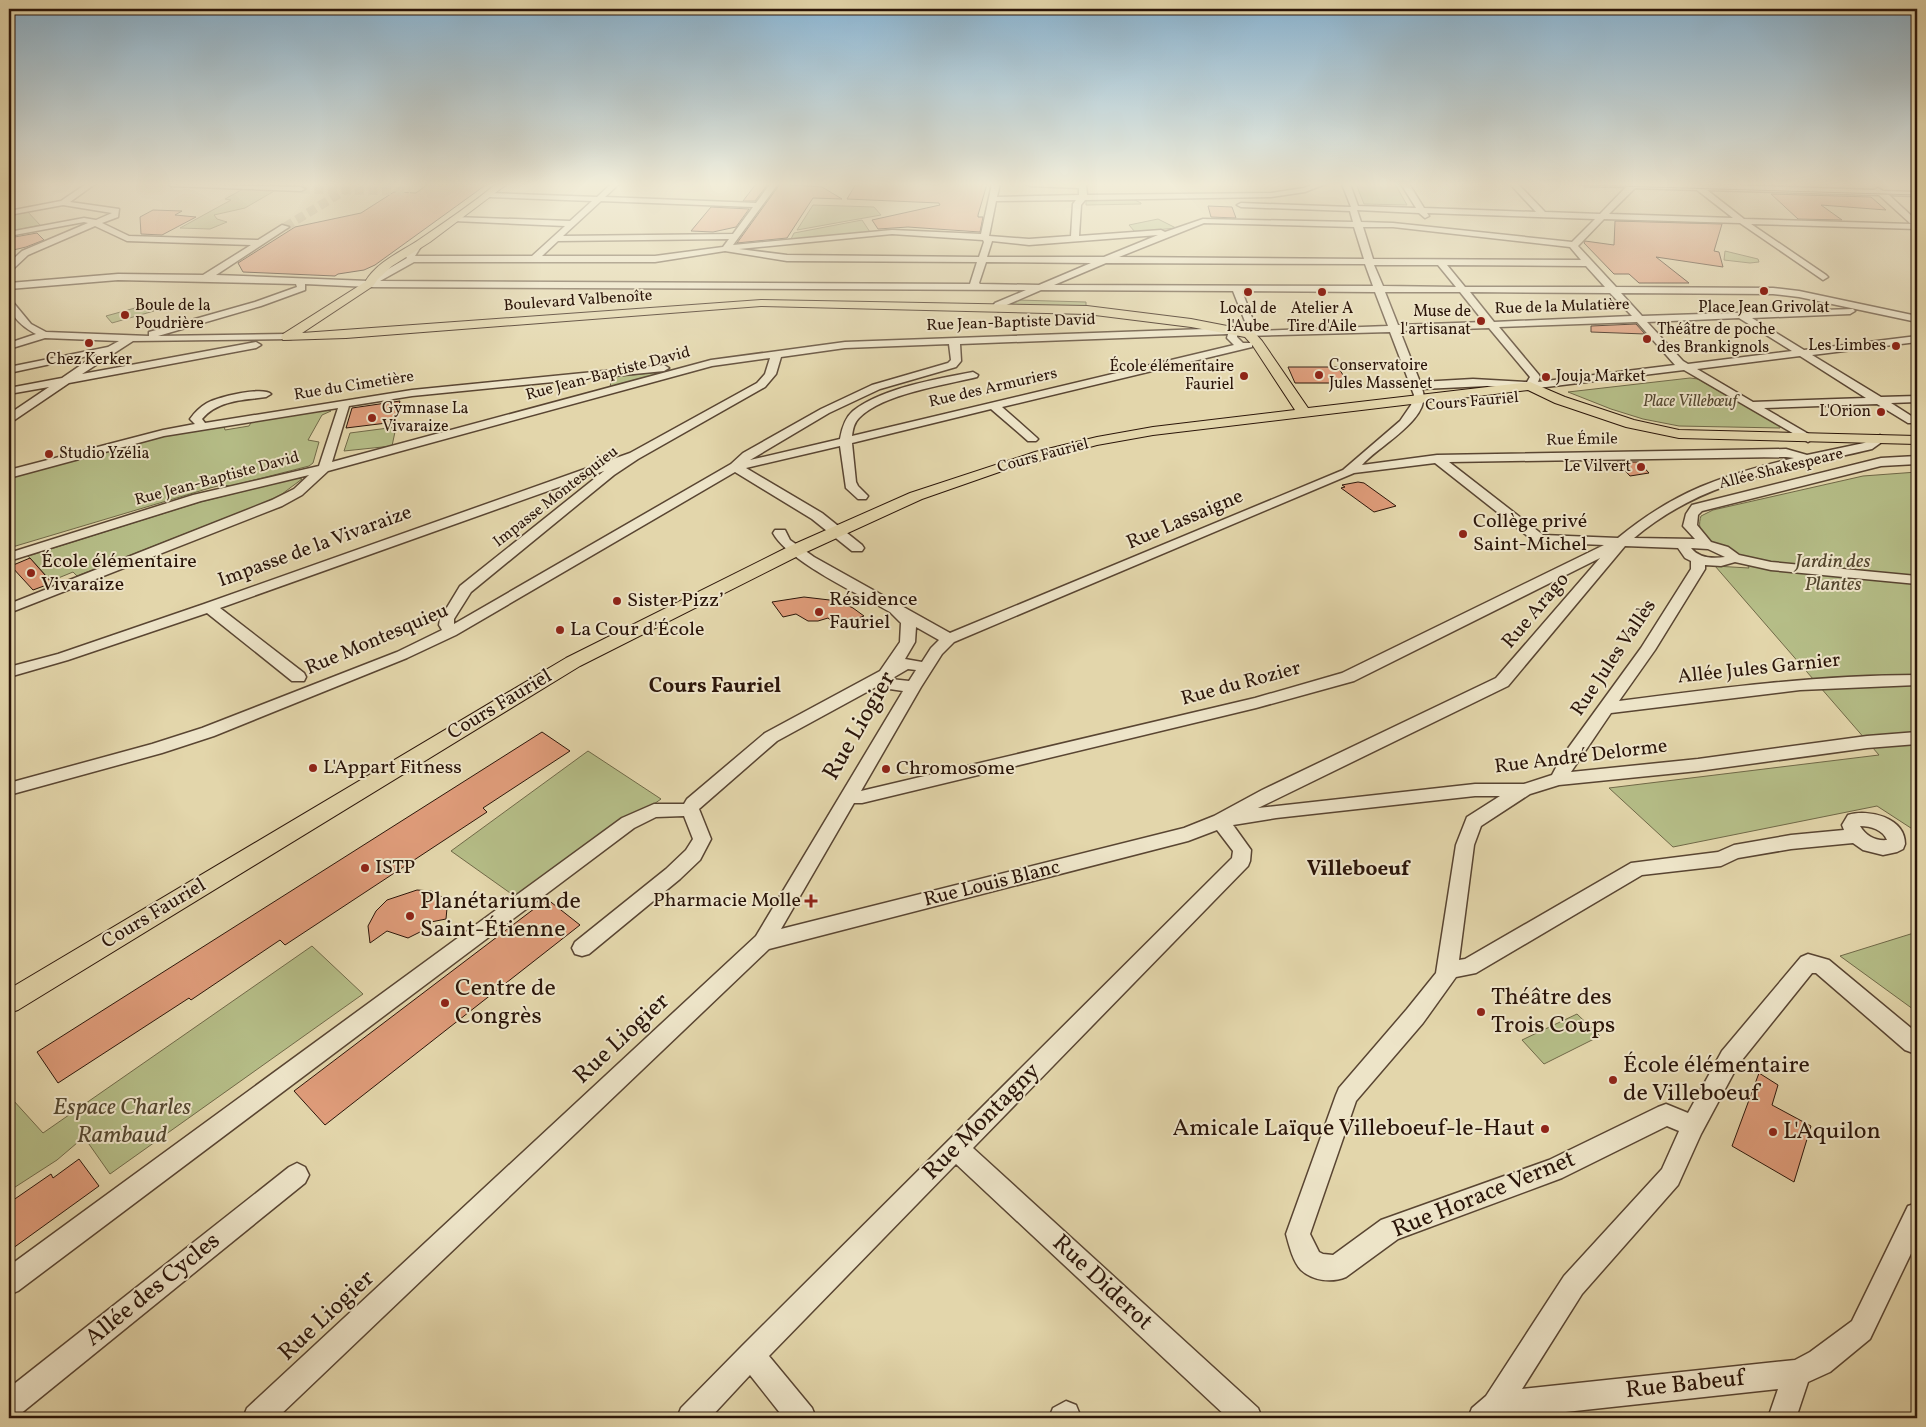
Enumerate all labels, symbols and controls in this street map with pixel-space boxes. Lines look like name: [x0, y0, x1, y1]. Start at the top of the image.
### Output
street label: Boulevard Valbenoîte: [503, 285, 653, 317]
marker: Place Jean Grivolat: [1758, 285, 1770, 297]
marker: Local de l'Aube: [1242, 286, 1254, 298]
marker: Atelier A Tire d'Aile: [1316, 286, 1328, 298]
street label: Rue de la Mulatière: [1494, 294, 1630, 320]
place label: Boule de la Poudrière: [135, 295, 211, 335]
place label: Place Jean Grivolat: [1698, 297, 1830, 319]
place label: Local de l'Aube: [1219, 298, 1277, 338]
place label: Atelier A Tire d'Aile: [1287, 298, 1357, 338]
place label: Muse de l'artisanat: [1400, 301, 1471, 341]
marker: Boule de la Poudrière: [119, 309, 131, 321]
street label: Rue Jean-Baptiste David: [926, 309, 1096, 337]
marker: Muse de l'artisanat: [1475, 315, 1487, 327]
place label: Théâtre de poche des Brankignols: [1657, 319, 1775, 359]
marker: Théâtre de poche des Brankignols: [1641, 333, 1653, 345]
place label: Les Limbes: [1808, 335, 1886, 357]
marker: Chez Kerker: [83, 337, 95, 349]
marker: Les Limbes: [1890, 340, 1902, 352]
street label: Rue Jean-Baptiste David: [523, 341, 693, 407]
place label: Chez Kerker: [46, 349, 132, 371]
place label: Conservatoire Jules Massenet: [1329, 355, 1433, 395]
place label: École élémentaire Fauriel: [1109, 356, 1234, 396]
street label: Rue des Armuriers: [927, 362, 1060, 413]
street label: Rue du Cimetière: [292, 366, 416, 406]
place label: Jouja Market: [1556, 366, 1646, 388]
marker: Conservatoire Jules Massenet: [1313, 369, 1325, 381]
marker: École élémentaire Fauriel: [1238, 370, 1250, 382]
marker: Jouja Market: [1540, 371, 1552, 383]
street label: Cours Fauriel: [1424, 387, 1520, 417]
park label: Place Villebœuf: [1643, 391, 1740, 413]
place label: Gymnase La Vivaraize: [382, 398, 469, 438]
place label: L'Orion: [1819, 401, 1871, 423]
marker: L'Orion: [1875, 406, 1887, 418]
marker: Gymnase La Vivaraize: [366, 412, 378, 424]
street label: Rue Émile: [1546, 428, 1618, 452]
street label: Cours Fauriel: [995, 433, 1091, 479]
street label: Impasse Montesquieu: [489, 441, 623, 553]
place label: Studio Yzélia: [59, 443, 150, 465]
street label: Allée Shakespeare: [1716, 443, 1846, 495]
street label: Rue Jean-Baptiste David: [132, 446, 302, 512]
marker: Studio Yzélia: [43, 448, 55, 460]
place label: Le Vilvert: [1564, 456, 1631, 478]
marker: Le Vilvert: [1635, 461, 1647, 473]
street label: Rue Lassaigne: [1122, 483, 1248, 557]
street label: Impasse de la Vivaraize: [214, 499, 416, 595]
place label: Collège privé Saint-Michel: [1473, 508, 1587, 559]
marker: Collège privé Saint-Michel: [1457, 528, 1469, 540]
place label: École élémentaire Vivaraize: [41, 548, 197, 599]
park label: Jardin des Plantes: [1793, 548, 1871, 599]
marker: École élémentaire Vivaraize: [25, 567, 37, 579]
street label: Rue Arago: [1496, 567, 1576, 655]
place label: Résidence Fauriel: [829, 586, 917, 637]
place label: Sister Pizz’: [627, 587, 724, 615]
street label: Rue Jules Vallès: [1564, 594, 1664, 722]
marker: Sister Pizz’: [611, 595, 623, 607]
street label: Rue Montesquieu: [301, 597, 453, 683]
marker: Résidence Fauriel: [813, 606, 825, 618]
place label: La Cour d'École: [570, 616, 704, 644]
marker: La Cour d'École: [554, 624, 566, 636]
street label: Allée Jules Garnier: [1676, 647, 1842, 691]
street label: Rue du Rozier: [1178, 655, 1304, 713]
street label: Cours Fauriel: [443, 663, 557, 747]
street label: Rue Liogier: [815, 665, 905, 787]
district label: Cours Fauriel: [649, 672, 781, 701]
street label: Rue André Delorme: [1493, 733, 1669, 781]
place label: L'Appart Fitness: [323, 754, 462, 782]
place label: Chromosome: [896, 755, 1015, 783]
marker: L'Appart Fitness: [307, 762, 319, 774]
marker: Chromosome: [880, 763, 892, 775]
place label: ISTP: [375, 854, 415, 882]
street label: Rue Louis Blanc: [921, 854, 1063, 914]
district label: Villeboeuf: [1307, 855, 1411, 884]
marker: ISTP: [359, 862, 371, 874]
street label: Cours Fauriel: [97, 872, 211, 956]
place label: Planétarium de Saint-Étienne: [420, 885, 581, 947]
place label: Pharmacie Molle: [653, 887, 801, 915]
marker: Pharmacie Molle: [805, 895, 817, 907]
marker: Planétarium de Saint-Étienne: [404, 910, 416, 922]
place label: Centre de Congrès: [455, 972, 556, 1034]
place label: Théâtre des Trois Coups: [1491, 981, 1615, 1043]
street label: Rue Liogier: [566, 985, 678, 1093]
marker: Centre de Congrès: [439, 997, 451, 1009]
marker: Théâtre des Trois Coups: [1475, 1006, 1487, 1018]
place label: École élémentaire de Villeboeuf: [1623, 1049, 1810, 1111]
street label: Rue Montagny: [915, 1055, 1049, 1189]
marker: École élémentaire de Villeboeuf: [1607, 1074, 1619, 1086]
park label: Espace Charles Rambaud: [53, 1091, 191, 1153]
place label: Amicale Laïque Villeboeuf-le-Haut: [1172, 1112, 1535, 1146]
place label: L'Aquilon: [1783, 1115, 1881, 1149]
marker: Amicale Laïque Villeboeuf-le-Haut: [1539, 1123, 1551, 1135]
marker: L'Aquilon: [1767, 1126, 1779, 1138]
street label: Rue Horace Vernet: [1387, 1143, 1581, 1247]
street label: Allée des Cycles: [78, 1225, 228, 1355]
street label: Rue Diderot: [1044, 1227, 1160, 1339]
street label: Rue Liogier: [271, 1262, 383, 1370]
street label: Rue Babeuf: [1624, 1362, 1749, 1408]

